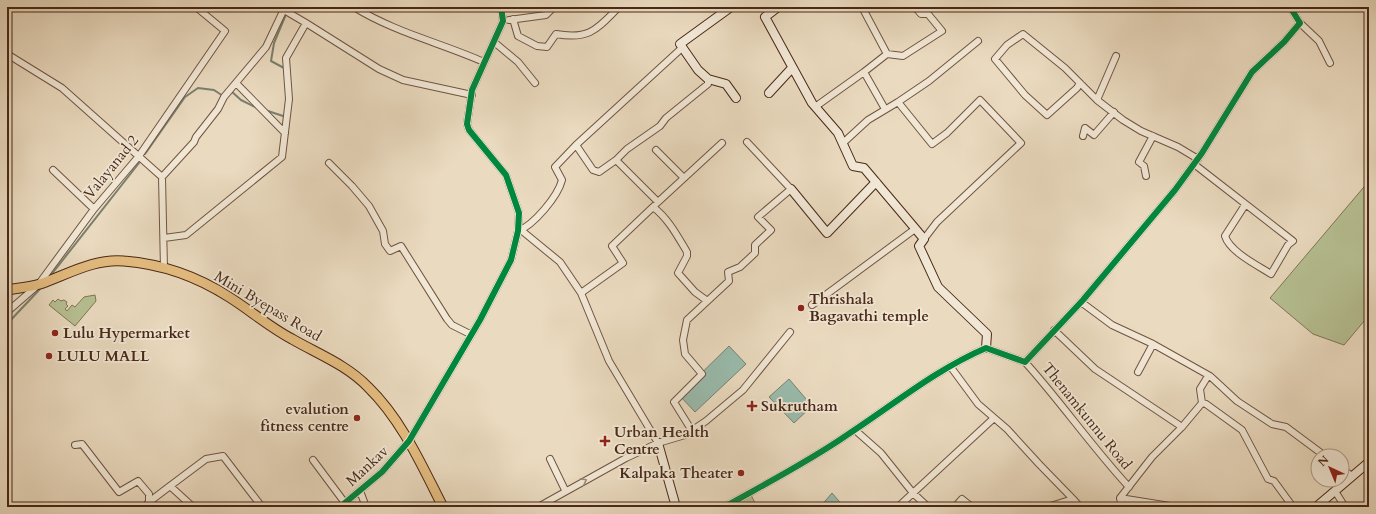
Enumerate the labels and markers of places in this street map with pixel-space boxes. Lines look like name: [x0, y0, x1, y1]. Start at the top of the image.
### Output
place label: Thrishala Bagavathi temple: [809, 289, 929, 326]
marker: Thrishala Bagavathi temple: [796, 303, 806, 313]
place label: Lulu Hypermarket: [63, 323, 190, 343]
marker: Lulu Hypermarket: [50, 328, 60, 338]
place label: LULU MALL: [57, 346, 150, 366]
marker: LULU MALL: [44, 351, 54, 361]
place label: Sukrutham: [761, 396, 838, 416]
place label: evalution fitness centre: [260, 399, 349, 436]
marker: Sukrutham: [746, 400, 758, 412]
marker: evalution fitness centre: [352, 413, 362, 423]
place label: Urban Health Centre: [614, 422, 710, 459]
marker: Urban Health Centre: [599, 435, 611, 447]
place label: Kalpaka Theater: [619, 463, 734, 483]
marker: Kalpaka Theater: [736, 468, 746, 478]

